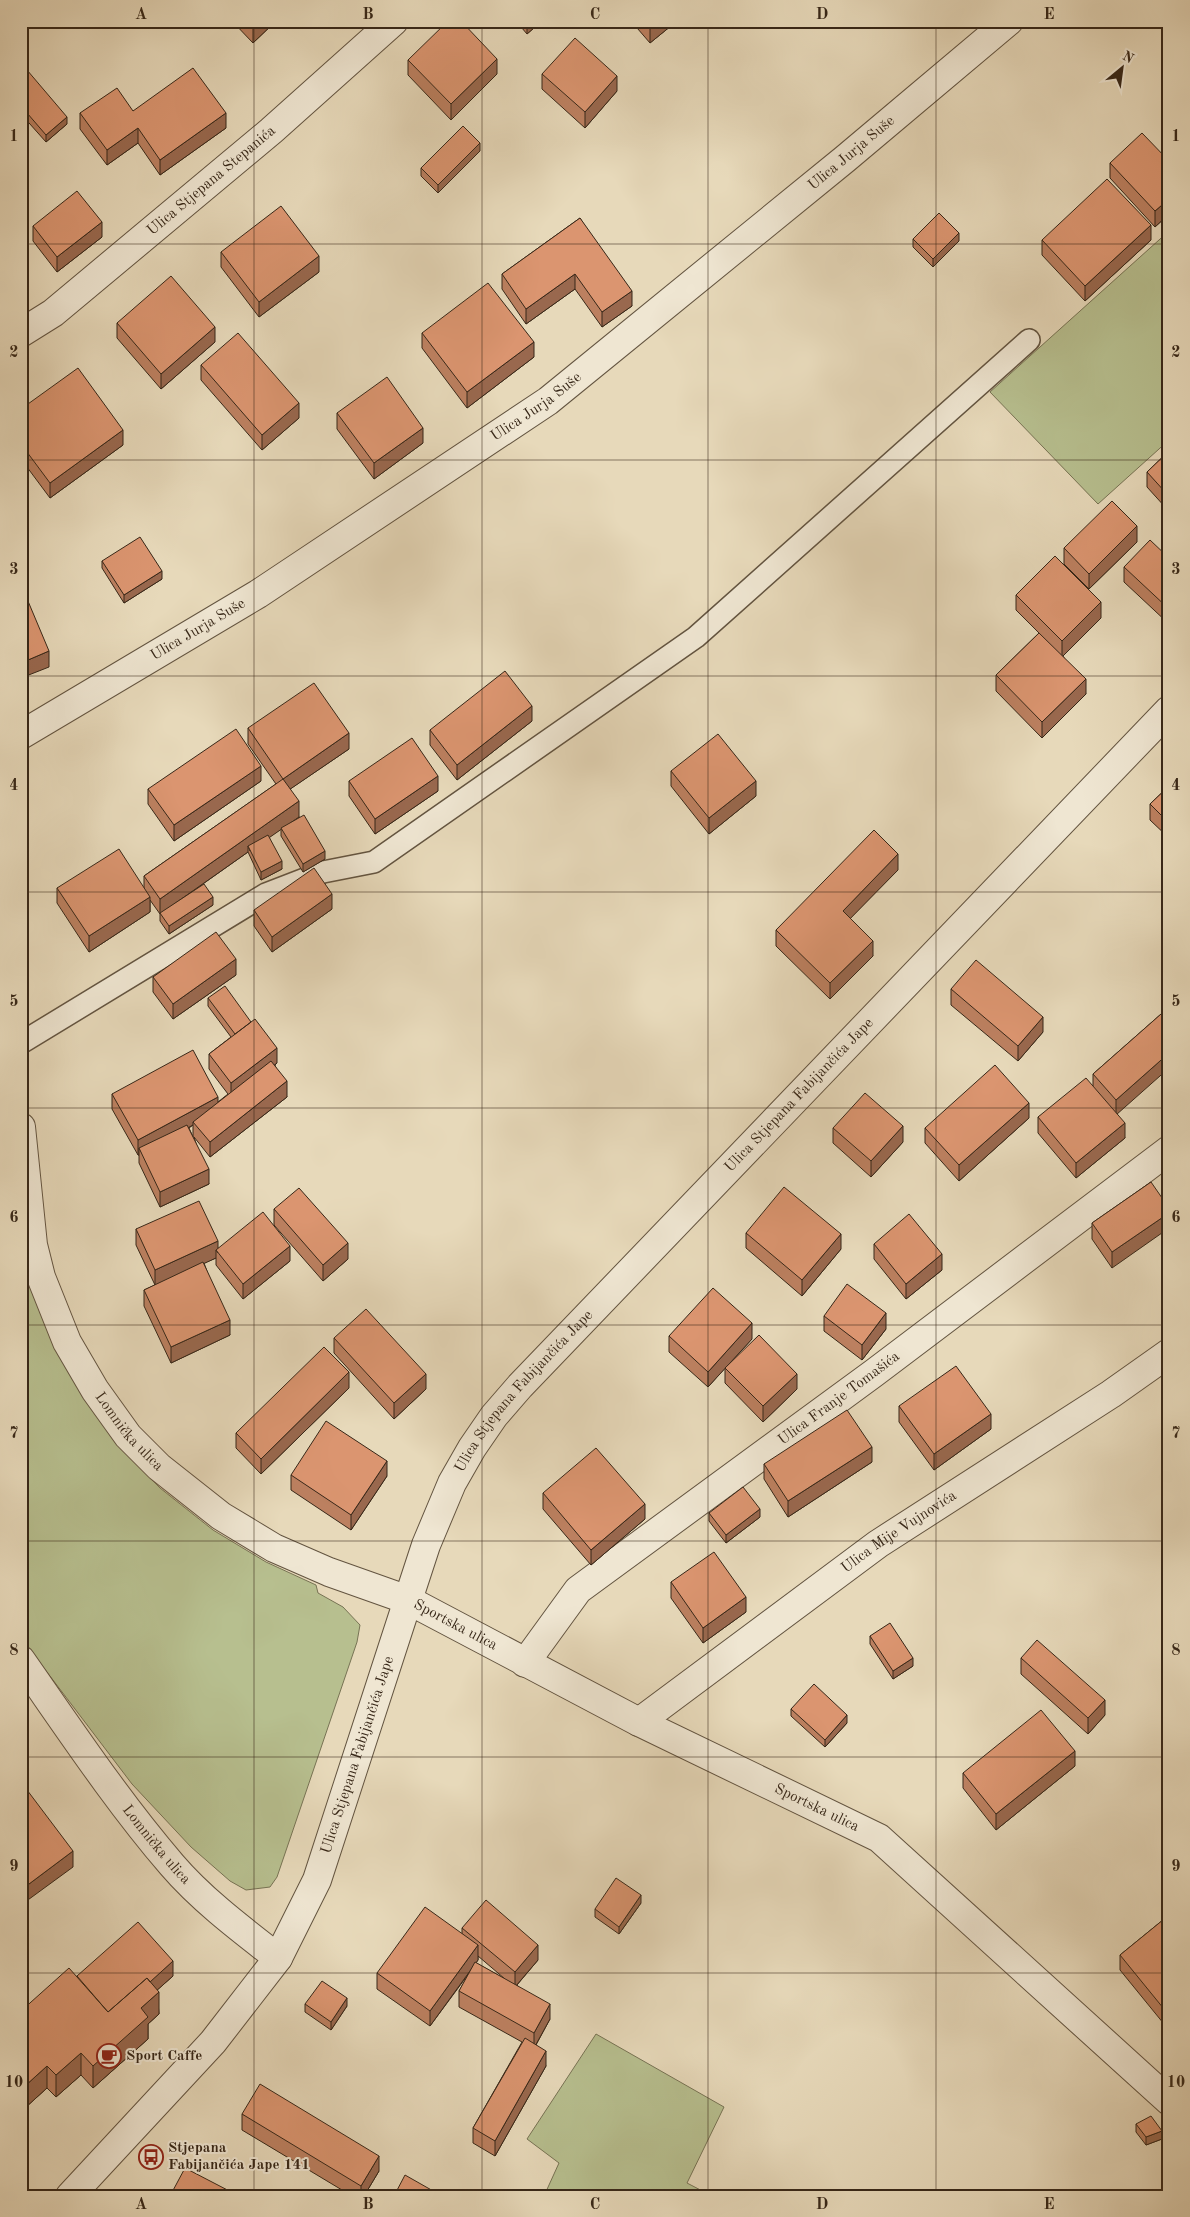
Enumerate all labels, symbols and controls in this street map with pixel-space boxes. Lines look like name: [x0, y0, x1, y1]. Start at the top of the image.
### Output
text: A: [135, 7, 147, 23]
text: B: [362, 7, 374, 23]
text: C: [590, 7, 600, 23]
text: D: [816, 7, 828, 23]
text: E: [1043, 7, 1055, 23]
north arrow: [1098, 42, 1148, 92]
text: N: [1120, 49, 1136, 66]
street label: Ulica Jurja Suše: [805, 113, 898, 193]
street label: Ulica Stjepana Stepanića: [144, 123, 279, 238]
text: 1: [9, 129, 19, 145]
text: 1: [1171, 129, 1181, 145]
text: 2: [9, 345, 19, 361]
text: 2: [1171, 345, 1181, 361]
street label: Ulica Jurja Suše: [488, 369, 584, 444]
text: 3: [9, 562, 19, 578]
text: 3: [1171, 562, 1181, 578]
street label: Ulica Jurja Suše: [148, 596, 248, 664]
text: 4: [9, 778, 19, 794]
text: 4: [1171, 778, 1181, 794]
text: 5: [9, 994, 19, 1010]
text: 5: [1171, 994, 1181, 1010]
street label: Ulica Stjepana Fabijančića Jape: [722, 1015, 876, 1175]
text: 6: [9, 1210, 19, 1226]
text: 6: [1171, 1210, 1181, 1226]
street label: Ulica Stjepana Fabijančića Jape: [452, 1307, 596, 1475]
street label: Ulica Franje Tomašića: [776, 1348, 903, 1448]
street label: Lomnička ulica: [92, 1390, 166, 1474]
text: 7: [9, 1426, 19, 1442]
text: 7: [1171, 1426, 1181, 1442]
street label: Ulica Mije Vujnovića: [839, 1488, 960, 1576]
street label: Sportska ulica: [411, 1597, 500, 1653]
text: 8: [9, 1643, 19, 1659]
text: 8: [1171, 1643, 1181, 1659]
street label: Ulica Stjepana Fabijančića Jape: [319, 1654, 397, 1856]
street label: Sportska ulica: [772, 1781, 862, 1835]
street label: Lomnička ulica: [119, 1802, 193, 1888]
text: 9: [9, 1859, 19, 1875]
text: 9: [1171, 1859, 1181, 1875]
cafe icon: Sport Caffe: [96, 2043, 122, 2069]
place label: Sport Caffe: [126, 2049, 202, 2064]
text: 10: [5, 2075, 23, 2091]
text: 10: [1167, 2075, 1185, 2091]
place label: Stjepana Fabijančića Jape 141: [168, 2141, 310, 2173]
bus stop icon: Stjepana Fabijančića Jape 141: [138, 2144, 164, 2170]
text: A: [135, 2197, 147, 2213]
text: B: [362, 2197, 374, 2213]
text: C: [590, 2197, 600, 2213]
text: D: [816, 2197, 828, 2213]
text: E: [1043, 2197, 1055, 2213]

